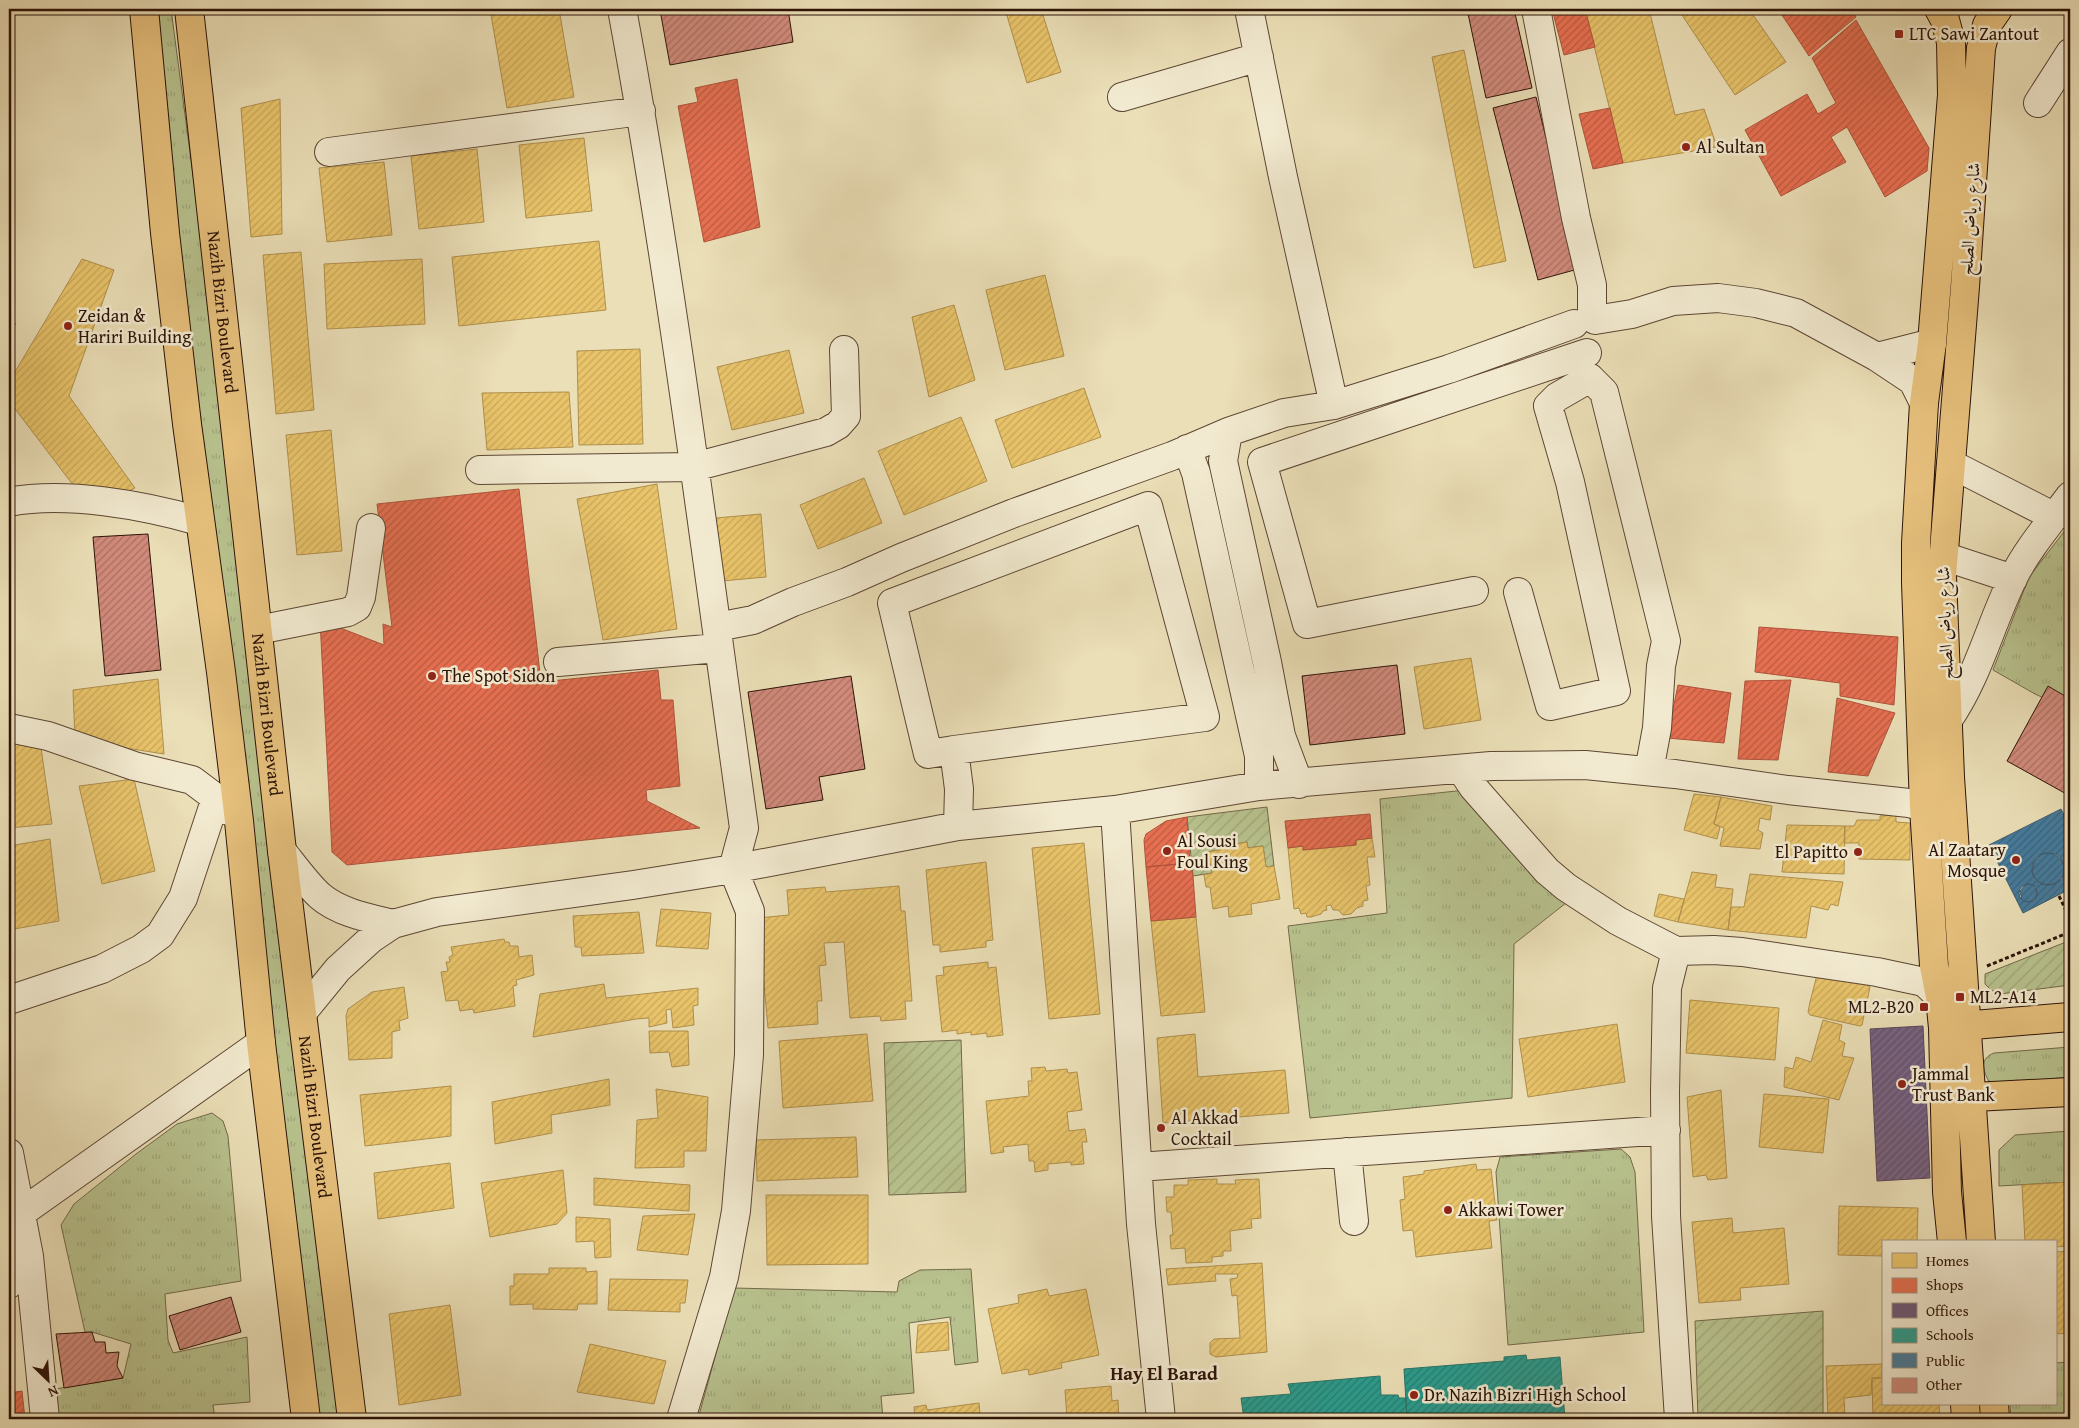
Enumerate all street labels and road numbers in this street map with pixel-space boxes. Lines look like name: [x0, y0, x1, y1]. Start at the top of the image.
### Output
street label: شارع رياض الصلح: [1952, 162, 1990, 276]
street label: Nazih Bizri Boulevard: [201, 229, 245, 395]
street label: شارع رياض الصلح: [1929, 566, 1963, 680]
street label: Nazih Bizri Boulevard: [245, 632, 290, 798]
street label: Nazih Bizri Boulevard: [292, 1034, 339, 1200]

